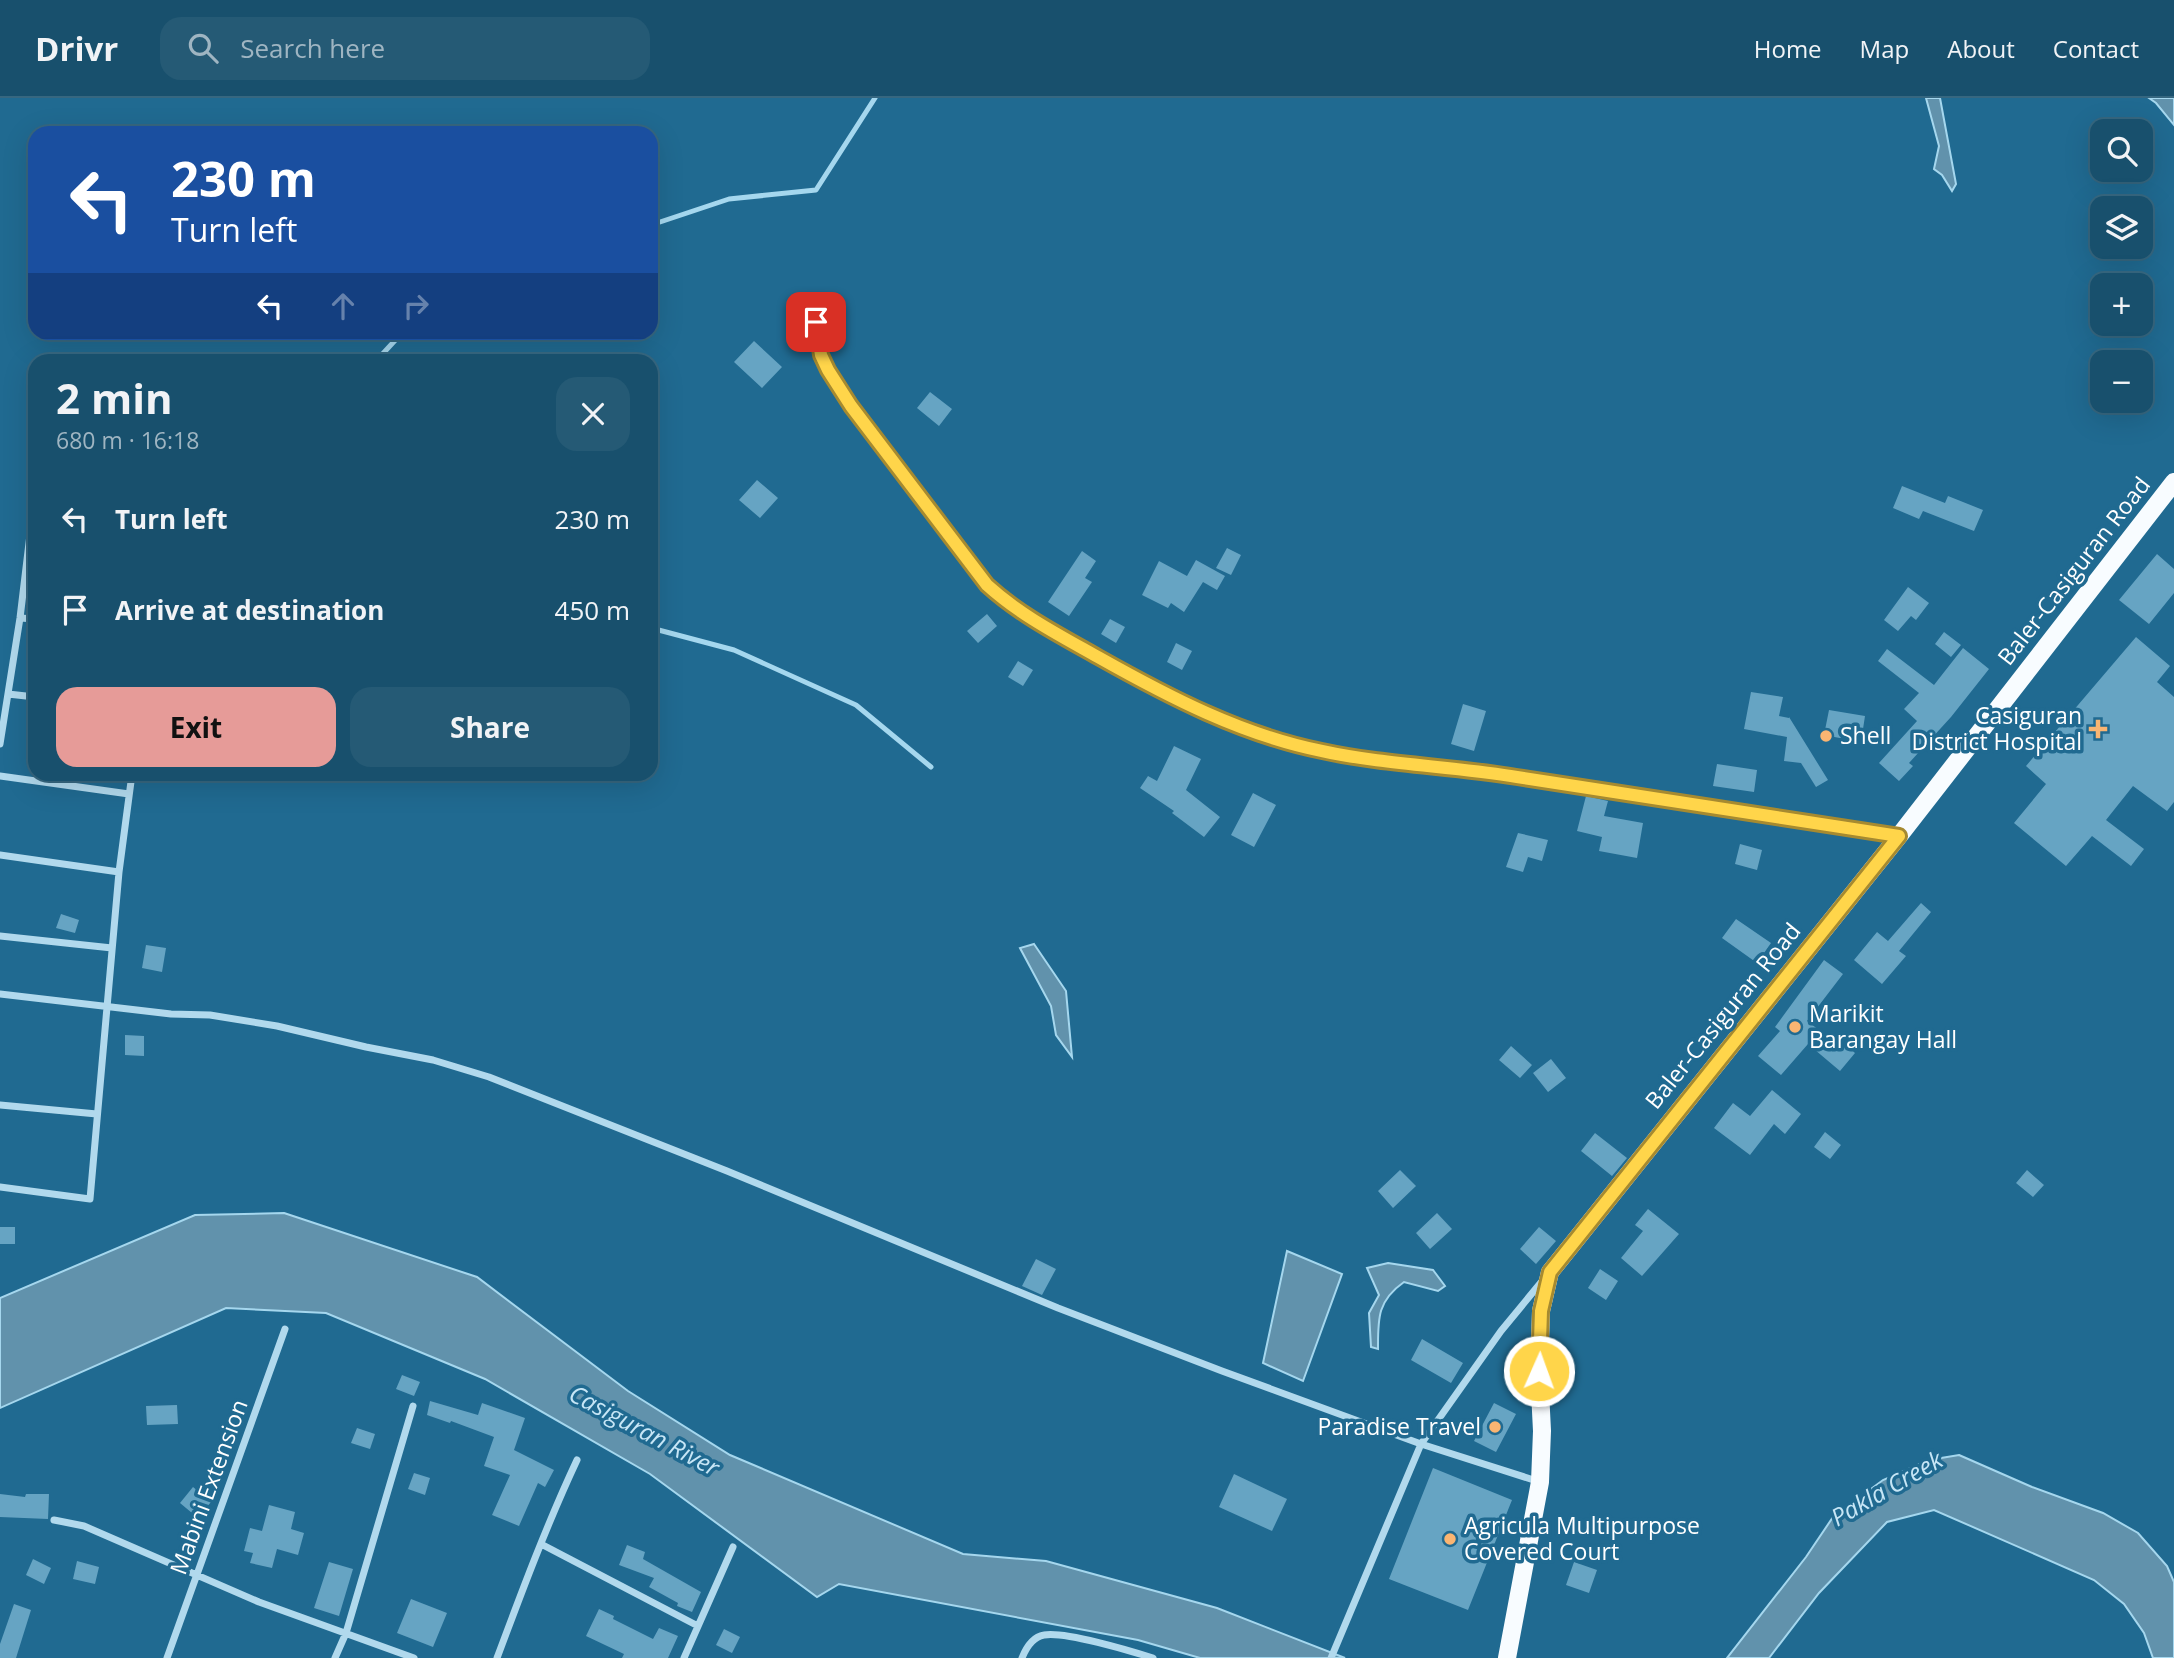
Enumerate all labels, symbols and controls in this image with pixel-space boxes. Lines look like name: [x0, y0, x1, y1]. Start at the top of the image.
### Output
search box: [160, 17, 650, 80]
text: Drivr: [35, 26, 118, 71]
icon: search: [184, 29, 222, 67]
text: Search here: [240, 30, 385, 66]
text: Home: [1754, 32, 1822, 65]
text: Map: [1860, 32, 1909, 65]
text: About: [1947, 32, 2015, 65]
text: Contact: [2053, 32, 2139, 65]
map controls: [2090, 119, 2153, 413]
button: search: [2090, 119, 2153, 182]
text: 230 m: [171, 145, 316, 211]
icon: left: [56, 154, 147, 245]
button: layers: [2090, 196, 2153, 259]
text: Turn left: [171, 208, 297, 251]
button: +: [2090, 273, 2153, 336]
icon: left: [251, 287, 289, 325]
icon: ahead: [324, 287, 362, 325]
icon: right: [397, 287, 435, 325]
pin: [786, 292, 846, 352]
icon: arrive: [797, 303, 835, 341]
button: −: [2090, 350, 2153, 413]
text: 2 min: [56, 369, 173, 426]
button: close: [556, 377, 630, 451]
text: 680 m · 16:18: [56, 424, 199, 456]
street label: Baler-Casiguran Road: [1990, 470, 2157, 671]
icon: left: [56, 500, 94, 538]
text: Turn left: [115, 501, 227, 537]
text: 230 m: [555, 501, 630, 537]
icon: arrive: [56, 591, 94, 629]
text: Arrive at destination: [115, 592, 384, 628]
text: 450 m: [555, 592, 630, 628]
button: Exit: [56, 687, 336, 767]
button: Share: [350, 687, 630, 767]
place label: Casiguran District Hospital: [1912, 699, 2082, 757]
place label: Shell: [1840, 719, 1891, 751]
marker: Casiguran District Hospital: [2088, 719, 2108, 739]
marker: Shell: [1818, 728, 1834, 744]
street label: Baler-Casiguran Road: [1637, 916, 1807, 1115]
place label: Marikit Barangay Hall: [1809, 997, 1957, 1055]
marker: Marikit Barangay Hall: [1787, 1019, 1803, 1035]
position arrow: [1502, 1334, 1576, 1408]
water label: Casiguran River: [564, 1376, 727, 1484]
street label: Mabini Extension: [162, 1395, 255, 1579]
place label: Paradise Travel: [1317, 1410, 1481, 1442]
marker: Paradise Travel: [1487, 1419, 1503, 1435]
water label: Pakla Creek: [1824, 1442, 1949, 1533]
place label: Agricula Multipurpose Covered Court: [1464, 1509, 1700, 1567]
marker: Agricula Multipurpose Covered Court: [1442, 1531, 1458, 1547]

